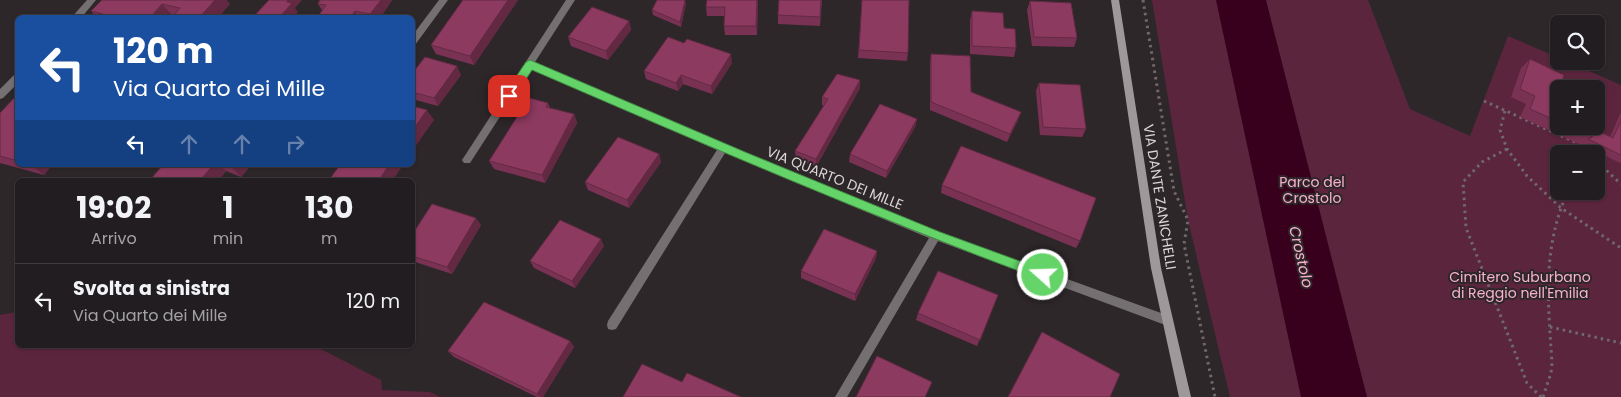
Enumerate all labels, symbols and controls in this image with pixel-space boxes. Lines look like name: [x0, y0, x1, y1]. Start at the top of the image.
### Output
map controls: [1550, 15, 1605, 200]
button: search: [1550, 15, 1605, 70]
text: 120 m: [113, 26, 213, 75]
icon: left: [30, 35, 95, 100]
text: Via Quarto dei Mille: [113, 73, 325, 104]
pin: [488, 75, 530, 117]
button: +: [1550, 80, 1605, 135]
icon: arrive: [495, 82, 523, 110]
street label: VIA DANTE ZANICHELLI: [1139, 123, 1181, 271]
icon: left: [122, 130, 150, 158]
icon: ahead: [175, 130, 203, 158]
icon: ahead: [228, 130, 256, 158]
icon: right: [281, 130, 309, 158]
street label: VIA QUARTO DEI MILLE: [764, 141, 906, 215]
button: −: [1550, 145, 1605, 200]
park label: Parco del Crostolo: [1279, 172, 1345, 208]
text: 19:02: [76, 186, 151, 229]
text: 1: [222, 186, 234, 229]
text: 130: [305, 186, 354, 229]
water label: Crostolo: [1284, 224, 1319, 290]
text: Arrivo: [91, 227, 137, 250]
text: min: [213, 227, 243, 250]
text: m: [321, 227, 337, 250]
position arrow: [1016, 248, 1068, 300]
park label: Cimitero Suburbano di Reggio nell'Emilia: [1449, 267, 1591, 303]
text: Svolta a sinistra: [73, 275, 230, 302]
icon: left: [30, 287, 58, 315]
text: 120 m: [346, 288, 400, 315]
text: Via Quarto dei Mille: [73, 304, 227, 327]

